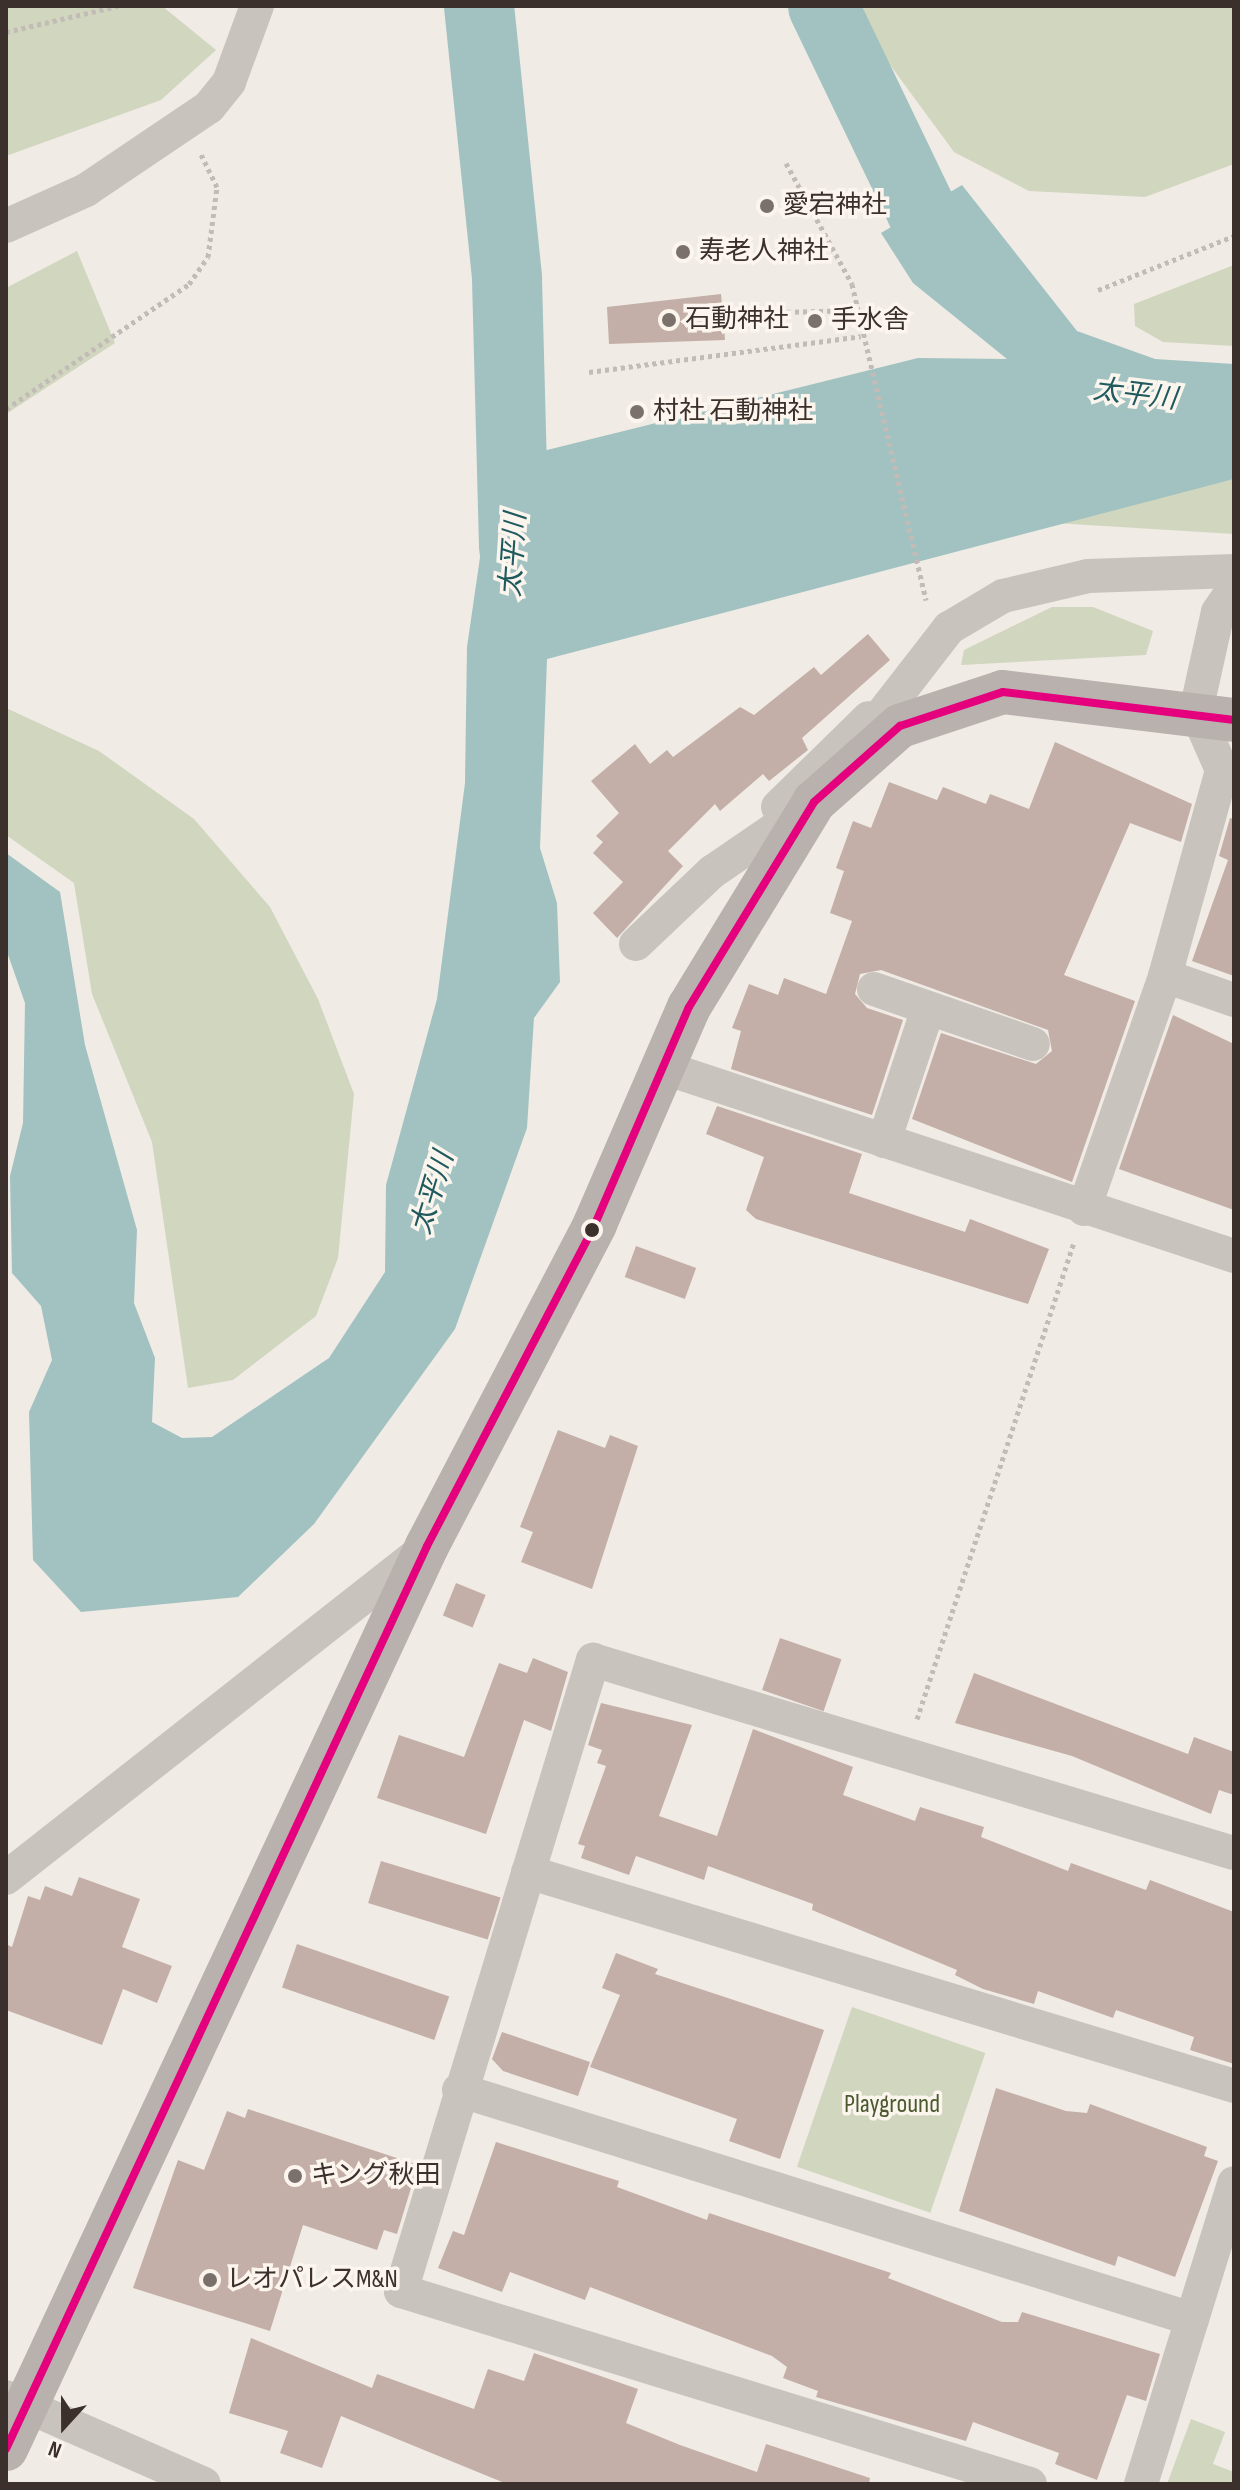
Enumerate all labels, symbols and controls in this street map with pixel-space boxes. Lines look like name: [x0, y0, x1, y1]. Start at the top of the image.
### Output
place label: 愛宕神社: [783, 190, 887, 222]
marker: 愛宕神社: [758, 197, 776, 215]
place label: 寿老人神社: [699, 236, 829, 268]
marker: 寿老人神社: [674, 243, 692, 261]
place label: 石動神社: [685, 304, 789, 336]
place label: 手水舎: [831, 305, 909, 337]
marker: 石動神社: [660, 311, 678, 329]
marker: 手水舎: [806, 312, 824, 330]
water label: 太平川: [1091, 373, 1179, 417]
place label: 村社 石動神社: [653, 396, 813, 428]
marker: 村社 石動神社: [628, 403, 646, 421]
water label: 太平川: [494, 512, 534, 598]
water label: 太平川: [405, 1148, 461, 1238]
unlabelled marker: [584, 1222, 600, 1238]
park label: Playground: [844, 2089, 940, 2121]
place label: キング秋田: [311, 2160, 441, 2192]
marker: キング秋田: [286, 2167, 304, 2185]
place label: レオパレスM&N: [226, 2264, 398, 2296]
marker: レオパレスM&N: [201, 2271, 219, 2289]
north arrow: [24, 2386, 104, 2466]
text: N: [45, 2434, 66, 2464]

